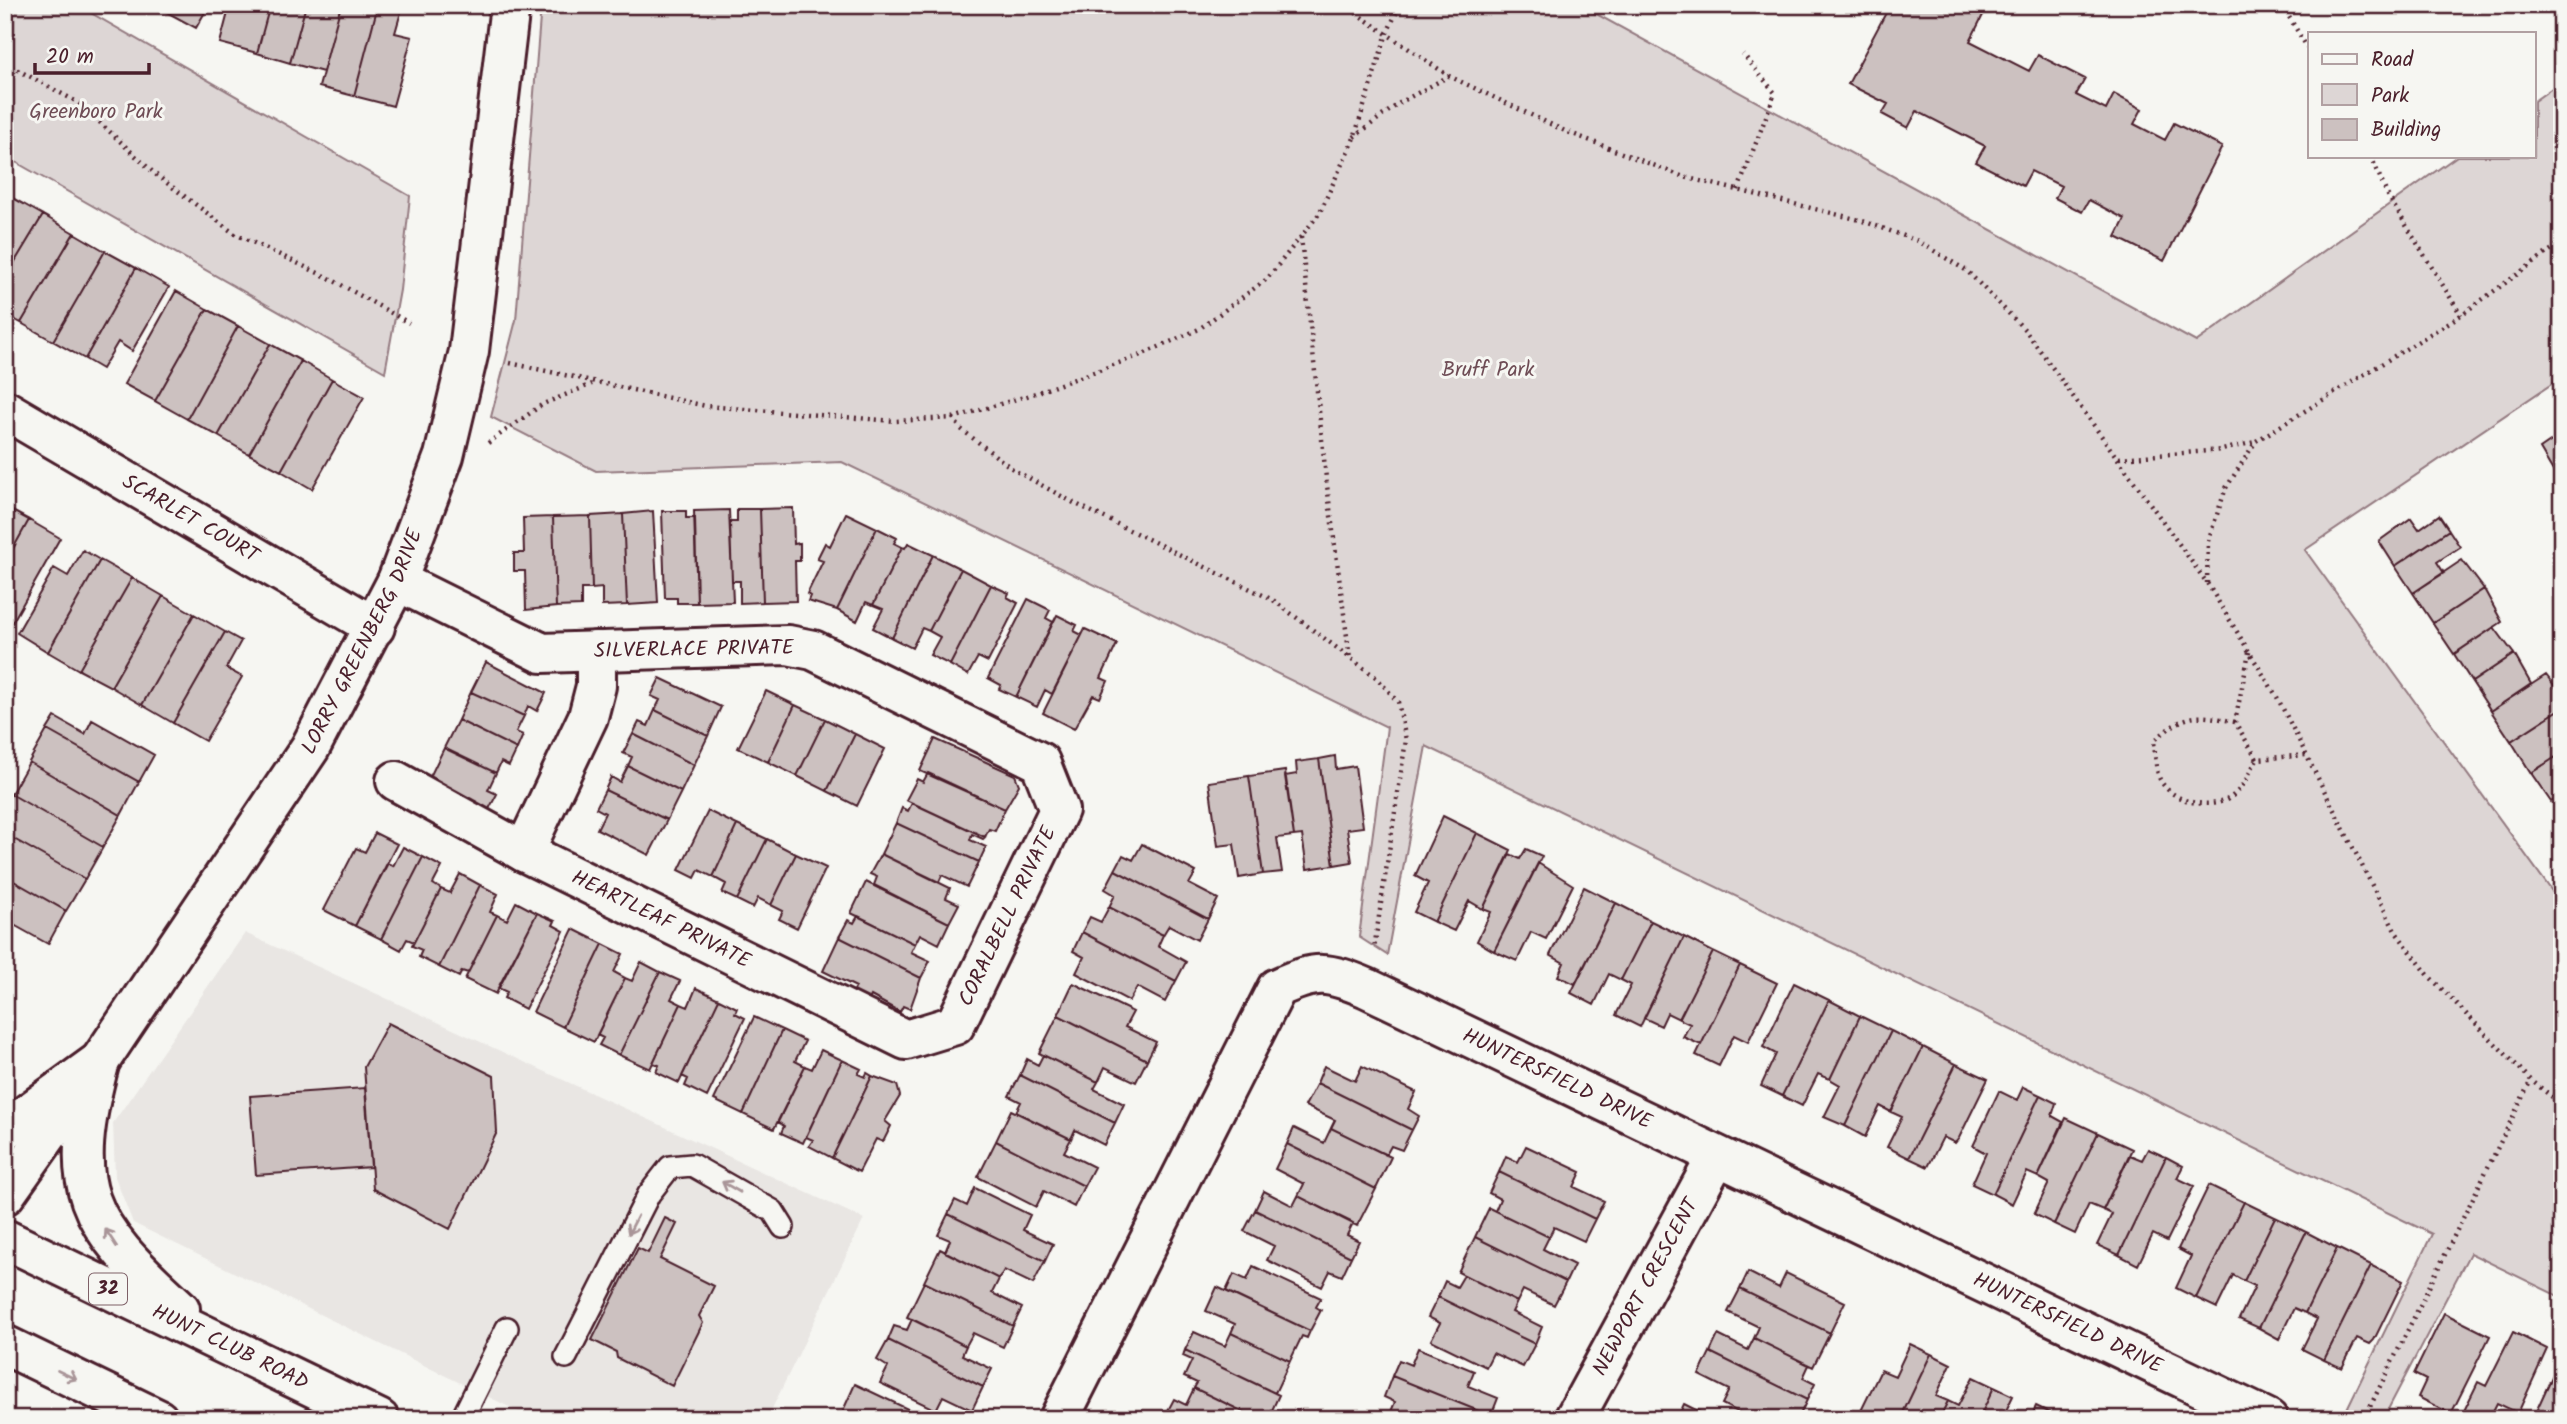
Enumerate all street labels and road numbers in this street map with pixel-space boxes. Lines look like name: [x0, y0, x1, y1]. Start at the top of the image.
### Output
street label: SCARLET COURT: [116, 466, 267, 573]
street label: LORRY GREENBERG DRIVE: [293, 523, 432, 760]
street label: SILVERLACE PRIVATE: [594, 632, 795, 668]
street label: CORALBELL PRIVATE: [950, 820, 1066, 1012]
street label: HEARTLEAF PRIVATE: [566, 861, 757, 978]
street label: HUNTERSFIELD DRIVE: [1457, 1019, 1658, 1139]
street label: NEWPORT CRESCENT: [1584, 1191, 1708, 1382]
street label: HUNTERSFIELD DRIVE: [1967, 1264, 2169, 1383]
road number: 32: [89, 1274, 127, 1304]
street label: HUNT CLUB ROAD: [146, 1296, 314, 1399]

